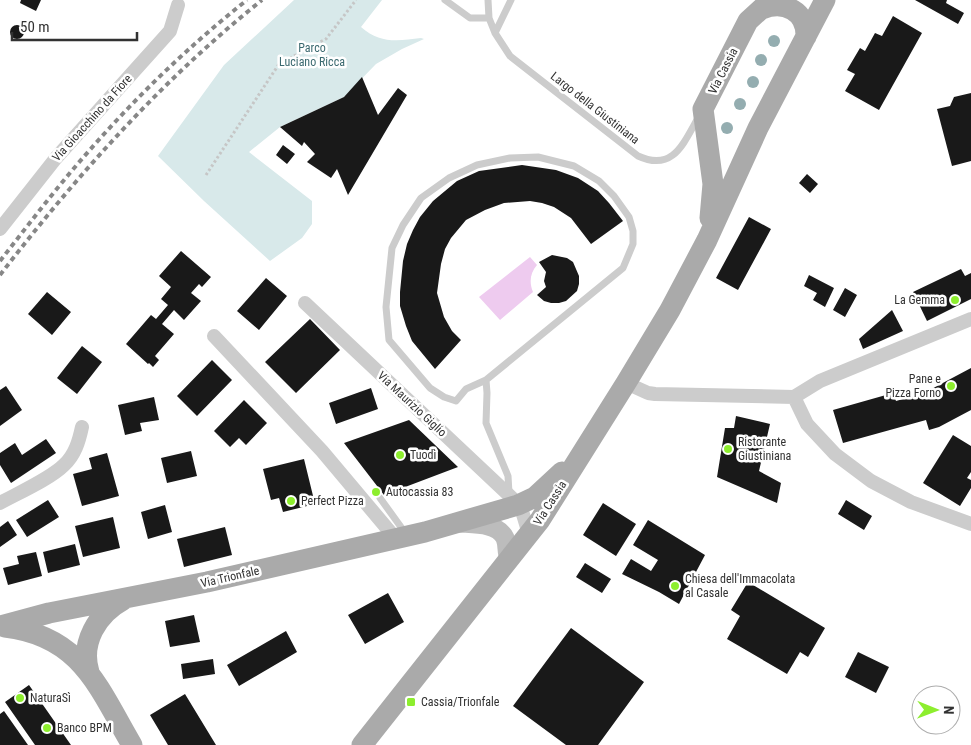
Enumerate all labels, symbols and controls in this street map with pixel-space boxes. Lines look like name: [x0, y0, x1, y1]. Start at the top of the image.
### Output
scale bar: [12, 10, 138, 42]
text: 50 m: [20, 18, 50, 36]
park label: Parco Luciano Ricca: [279, 41, 345, 69]
street label: Via Cassia: [705, 45, 741, 96]
street label: Largo della Giustiniana: [548, 69, 642, 147]
street label: Via Gioacchino da Fiore: [49, 71, 135, 164]
place label: La Gemma: [894, 293, 945, 307]
marker: La Gemma: [949, 294, 961, 306]
street label: Via Maurizio Giglio: [375, 368, 449, 440]
place label: Pane e Pizza Forno: [885, 372, 941, 400]
marker: Pane e Pizza Forno: [945, 380, 957, 392]
place label: Ristorante Giustiniana: [738, 435, 792, 463]
marker: Ristorante Giustiniana: [722, 443, 734, 455]
place label: Tuodì: [410, 448, 436, 462]
marker: Tuodì: [394, 449, 406, 461]
street label: Via Cassia: [531, 478, 570, 528]
place label: Autocassia 83: [386, 485, 454, 499]
marker: Autocassia 83: [370, 486, 382, 498]
place label: Perfect Pizza: [301, 494, 364, 508]
marker: Perfect Pizza: [285, 495, 297, 507]
street label: Via Trionfale: [199, 563, 261, 591]
place label: Chiesa dell'Immacolata al Casale: [685, 572, 796, 600]
marker: Chiesa dell'Immacolata al Casale: [669, 580, 681, 592]
north arrow: [911, 685, 961, 735]
place label: NaturaSì: [30, 691, 71, 705]
marker: NaturaSì: [14, 692, 26, 704]
place label: Cassia/Trionfale: [421, 695, 500, 709]
marker: Cassia/Trionfale: [405, 696, 417, 708]
text: N: [941, 706, 957, 715]
place label: Banco BPM: [57, 721, 112, 735]
marker: Banco BPM: [41, 722, 53, 734]

